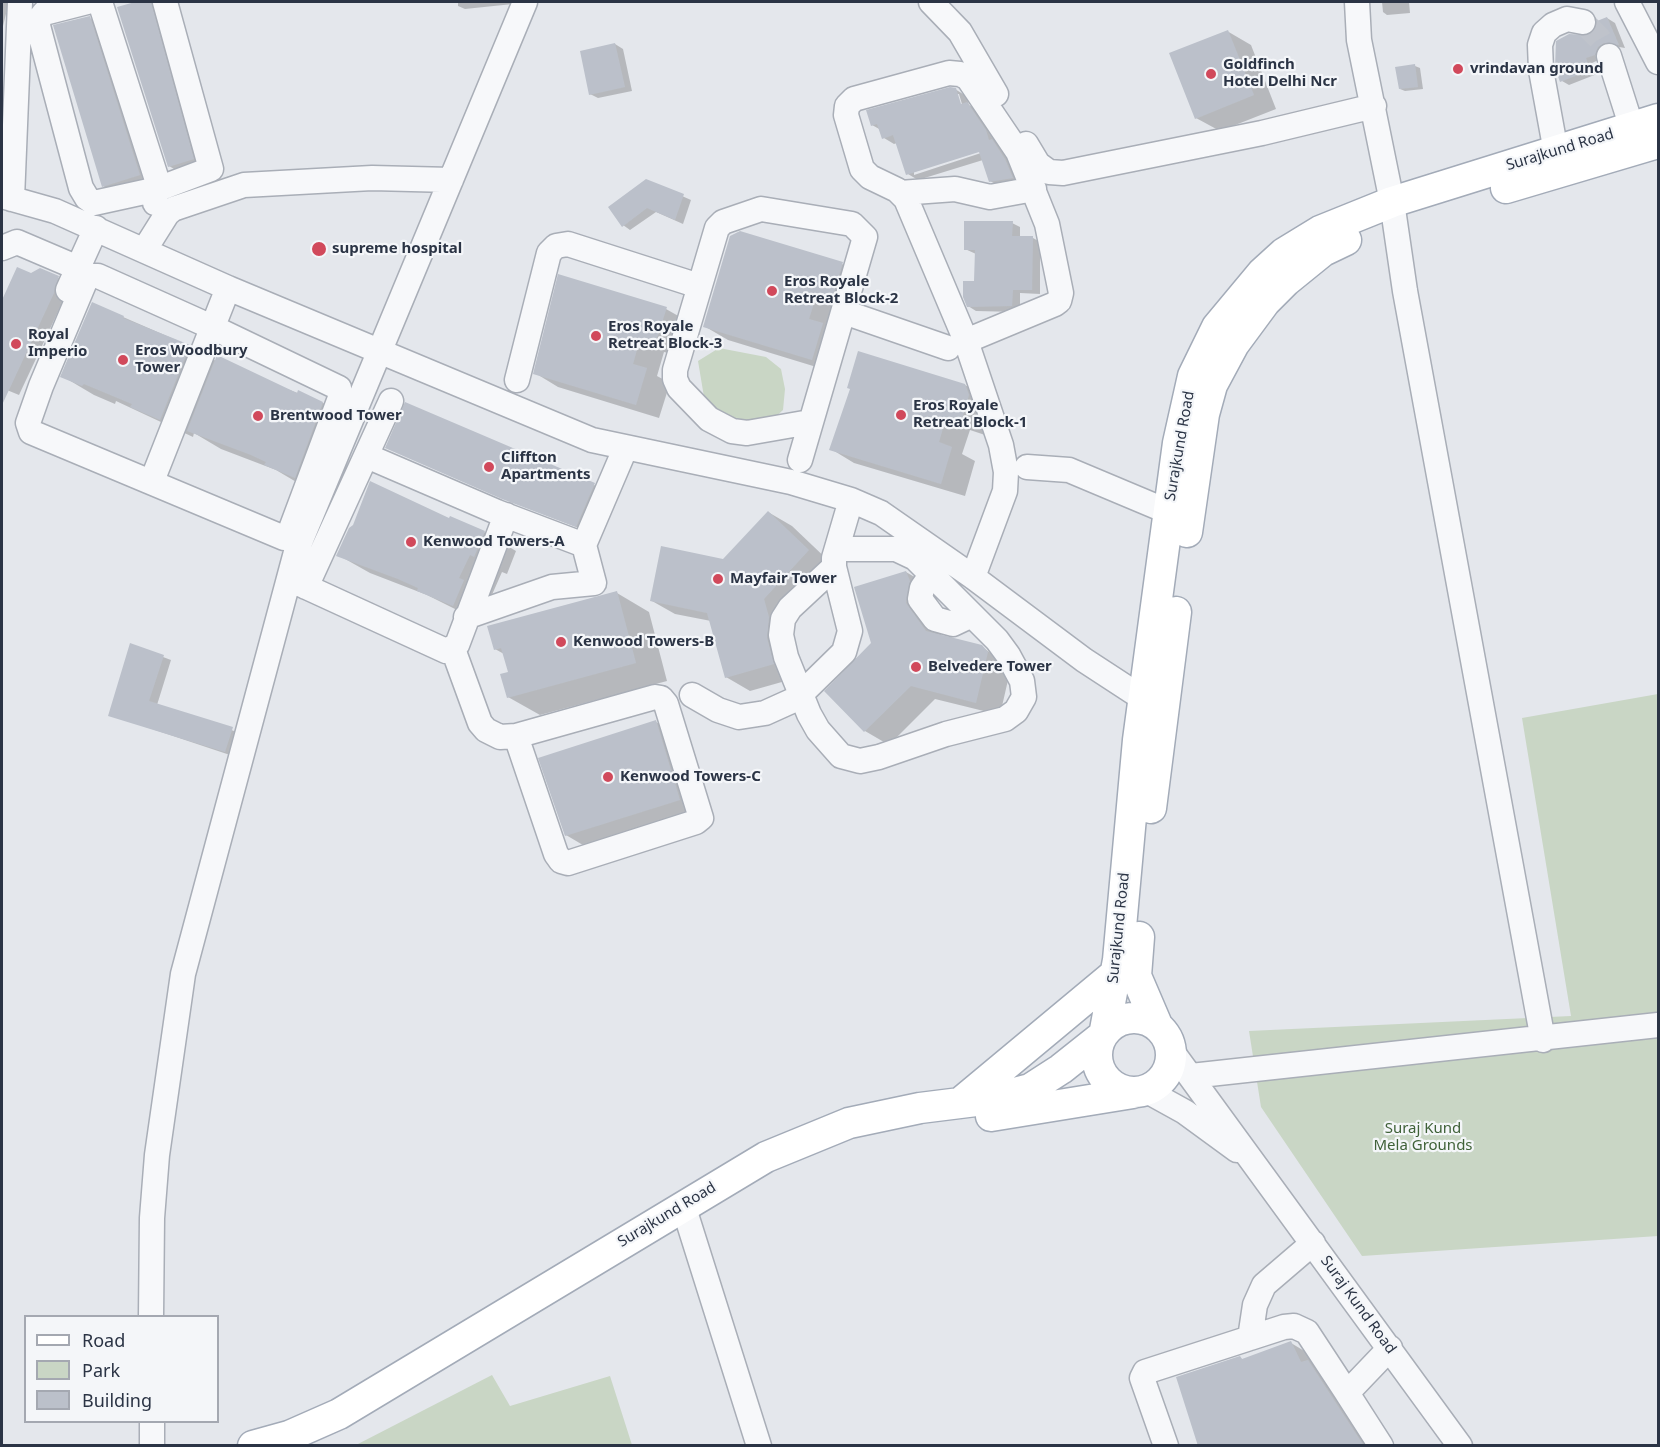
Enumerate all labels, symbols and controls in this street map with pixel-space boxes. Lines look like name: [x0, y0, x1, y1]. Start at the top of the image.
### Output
place label: Goldfinch Hotel Delhi Ncr: [1223, 56, 1337, 91]
place label: vrindavan ground: [1470, 60, 1603, 78]
marker: vrindavan ground: [1451, 62, 1465, 76]
marker: Goldfinch Hotel Delhi Ncr: [1204, 67, 1218, 81]
street label: Surajkund Road: [1504, 125, 1616, 175]
marker: supreme hospital: [310, 240, 328, 258]
place label: supreme hospital: [332, 240, 462, 258]
place label: Eros Royale Retreat Block-2: [784, 273, 898, 308]
marker: Eros Royale Retreat Block-2: [765, 284, 779, 298]
place label: Eros Royale Retreat Block-3: [608, 318, 722, 353]
place label: Royal Imperio: [28, 326, 87, 361]
marker: Eros Royale Retreat Block-3: [589, 329, 603, 343]
marker: Royal Imperio: [9, 337, 23, 351]
place label: Eros Woodbury Tower: [135, 342, 248, 377]
marker: Eros Woodbury Tower: [116, 353, 130, 367]
street label: Surajkund Road: [1161, 390, 1199, 502]
place label: Eros Royale Retreat Block-1: [913, 397, 1027, 432]
place label: Brentwood Tower: [270, 407, 402, 425]
marker: Eros Royale Retreat Block-1: [894, 408, 908, 422]
marker: Brentwood Tower: [251, 409, 265, 423]
place label: Cliffton Apartments: [501, 449, 590, 484]
marker: Cliffton Apartments: [482, 460, 496, 474]
place label: Kenwood Towers-A: [423, 533, 565, 551]
marker: Kenwood Towers-A: [404, 535, 418, 549]
place label: Mayfair Tower: [730, 570, 837, 588]
marker: Mayfair Tower: [711, 572, 725, 586]
place label: Kenwood Towers-B: [573, 633, 714, 651]
marker: Kenwood Towers-B: [554, 635, 568, 649]
place label: Belvedere Tower: [928, 658, 1052, 676]
marker: Belvedere Tower: [909, 660, 923, 674]
place label: Kenwood Towers-C: [620, 768, 761, 786]
marker: Kenwood Towers-C: [601, 770, 615, 784]
street label: Surajkund Road: [1104, 872, 1134, 984]
park label: Suraj Kund Mela Grounds: [1373, 1120, 1473, 1155]
street label: Surajkund Road: [615, 1179, 719, 1251]
street label: Suraj Kund Road: [1316, 1253, 1400, 1357]
legend: [24, 1315, 219, 1423]
text: Road: [82, 1328, 125, 1352]
text: Park: [82, 1358, 120, 1382]
text: Building: [82, 1388, 152, 1412]

